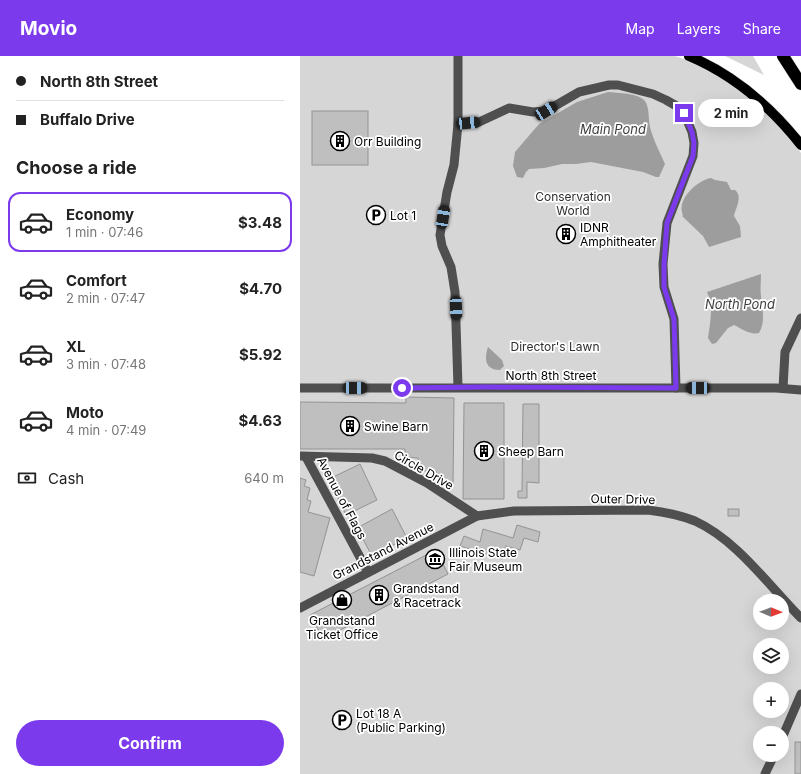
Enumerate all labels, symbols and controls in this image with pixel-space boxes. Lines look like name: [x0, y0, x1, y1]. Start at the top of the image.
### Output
text: Movio: [20, 17, 77, 40]
text: Map: [626, 20, 655, 37]
text: Layers: [677, 20, 721, 37]
text: Share: [743, 20, 781, 37]
text: North 8th Street: [40, 72, 158, 91]
callout: 2 min: [698, 99, 764, 127]
car: [533, 100, 559, 122]
route end: [675, 104, 693, 122]
text: 2 min: [714, 105, 748, 121]
text: Buffalo Drive: [40, 110, 135, 129]
car: [456, 116, 480, 130]
water label: Main Pond: [580, 121, 646, 137]
building icon: Orr Building: [329, 130, 351, 152]
place label: Orr Building: [354, 134, 421, 149]
text: Choose a ride: [16, 157, 137, 178]
park label: Conservation World: [535, 189, 611, 218]
icon: car: [18, 204, 54, 240]
parking icon: Lot 1: [365, 204, 387, 226]
car: [435, 204, 451, 230]
text: Economy: [66, 205, 134, 224]
place label: Lot 1: [390, 208, 416, 223]
text: $3.48: [238, 213, 282, 232]
place label: IDNR Amphitheater: [580, 220, 657, 249]
building icon: IDNR Amphitheater: [555, 223, 577, 245]
text: 1 min · 07:46: [66, 224, 143, 240]
icon: car: [18, 270, 54, 306]
text: Comfort: [66, 271, 127, 290]
text: $4.70: [239, 279, 282, 298]
text: 2 min · 07:47: [66, 290, 145, 306]
car: [450, 296, 462, 320]
water label: North Pond: [705, 296, 775, 312]
icon: car: [18, 336, 54, 372]
text: XL: [66, 337, 86, 356]
park label: Director's Lawn: [511, 339, 600, 354]
text: $5.92: [239, 345, 282, 364]
text: 3 min · 07:48: [66, 356, 146, 372]
street label: North 8th Street: [505, 368, 597, 383]
route start: [393, 379, 411, 397]
car: [343, 382, 367, 394]
car: [686, 382, 710, 394]
icon: car: [18, 402, 54, 438]
text: Moto: [66, 403, 104, 422]
text: $4.63: [239, 411, 282, 430]
building icon: Swine Barn: [339, 415, 361, 437]
place label: Swine Barn: [364, 419, 428, 434]
text: 4 min · 07:49: [66, 422, 146, 438]
building icon: Sheep Barn: [473, 440, 495, 462]
place label: Sheep Barn: [498, 444, 564, 459]
street label: Circle Drive: [392, 447, 456, 493]
street label: Avenue of Flags: [314, 454, 370, 542]
icon: cash: [16, 467, 38, 489]
text: Cash: [48, 469, 84, 488]
text: 640 m: [244, 470, 284, 486]
street label: Outer Drive: [590, 491, 656, 507]
street label: Grandstand Avenue: [330, 519, 436, 583]
place label: Illinois State Fair Museum: [449, 545, 522, 574]
museum icon: Illinois State Fair Museum: [424, 548, 446, 570]
place label: Grandstand & Racetrack: [393, 581, 461, 610]
building icon: Grandstand & Racetrack: [368, 584, 390, 606]
shop icon: Grandstand Ticket Office: [331, 589, 353, 611]
north arrow: [753, 594, 789, 630]
map controls: [753, 594, 789, 762]
place label: Grandstand Ticket Office: [306, 613, 378, 642]
button: layers: [753, 638, 789, 674]
button: +: [753, 682, 789, 718]
place label: Lot 18 A (Public Parking): [356, 706, 446, 735]
parking icon: Lot 18 A (Public Parking): [331, 709, 353, 731]
button: Confirm: [16, 720, 284, 766]
button: −: [753, 726, 789, 762]

